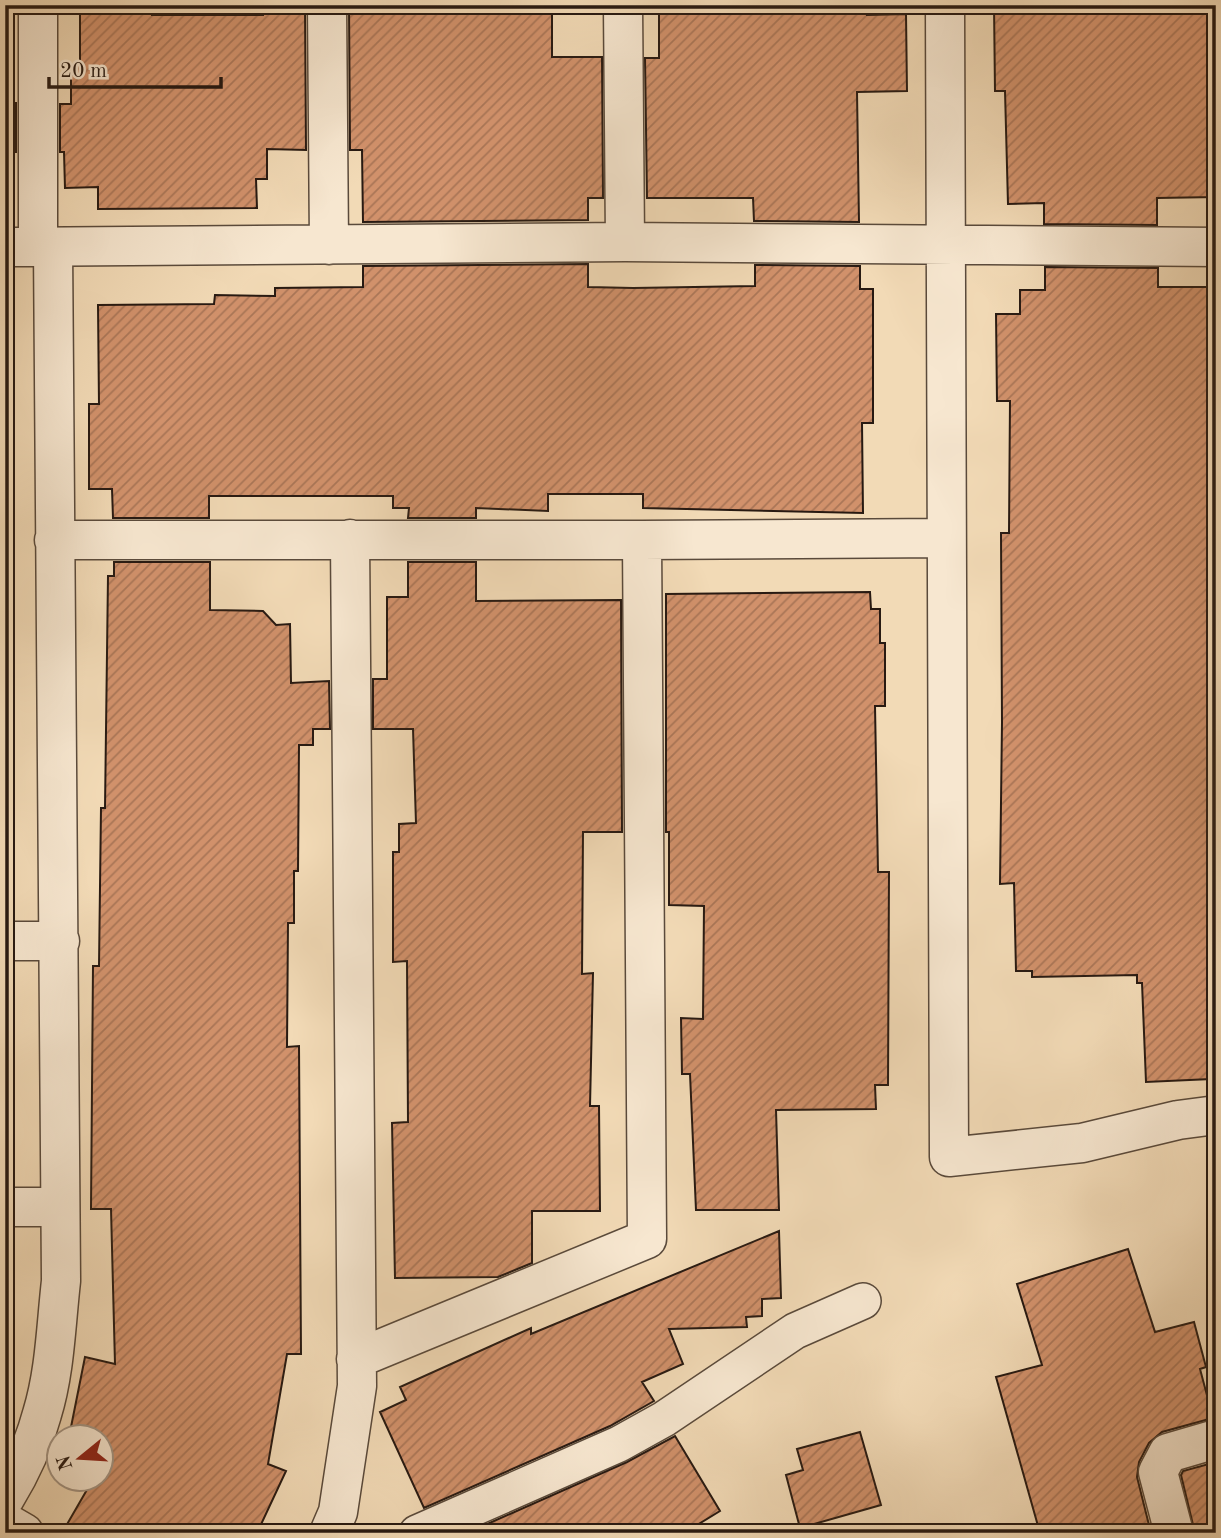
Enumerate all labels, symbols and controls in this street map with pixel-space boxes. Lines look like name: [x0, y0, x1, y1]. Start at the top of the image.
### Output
scale bar: [49, 46, 220, 90]
text: 20 m: [60, 61, 107, 82]
north arrow: [46, 1422, 116, 1492]
text: N: [55, 1452, 77, 1472]

